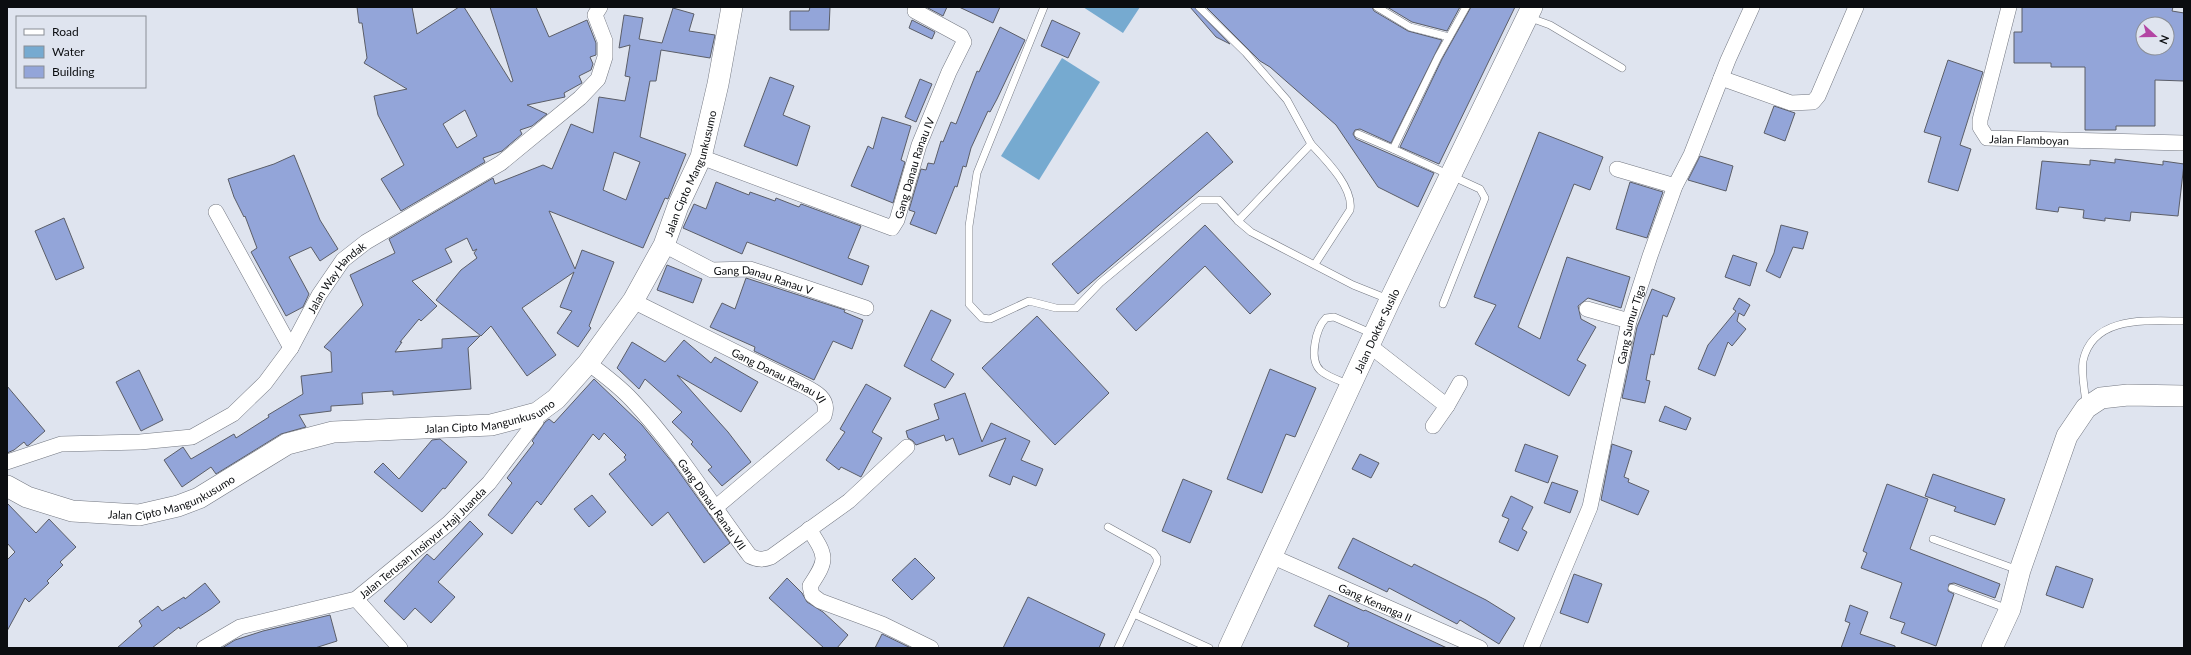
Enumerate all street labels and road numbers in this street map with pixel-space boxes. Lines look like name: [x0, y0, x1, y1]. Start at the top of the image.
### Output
street label: Jalan Cipto Mangunkusumo: [661, 109, 718, 238]
street label: Gang Danau Ranau IV: [891, 115, 936, 220]
street label: Jalan Flamboyan: [1989, 132, 2069, 147]
street label: Jalan Way Handak: [304, 238, 368, 315]
street label: Gang Danau Ranau V: [714, 262, 815, 296]
street label: Gang Sumur Tiga: [1614, 283, 1647, 365]
street label: Jalan Dokter Susilo: [1351, 286, 1401, 375]
street label: Gang Danau Ranau VI: [730, 345, 830, 405]
street label: Jalan Cipto Mangunkusumo: [424, 396, 557, 434]
street label: Gang Danau Ranau VII: [676, 456, 749, 552]
street label: Jalan Cipto Mangunkusumo: [108, 471, 237, 522]
street label: Jalan Terusan Insinyur Haji Juanda: [356, 484, 488, 601]
street label: Gang Kenanga II: [1337, 580, 1414, 624]

